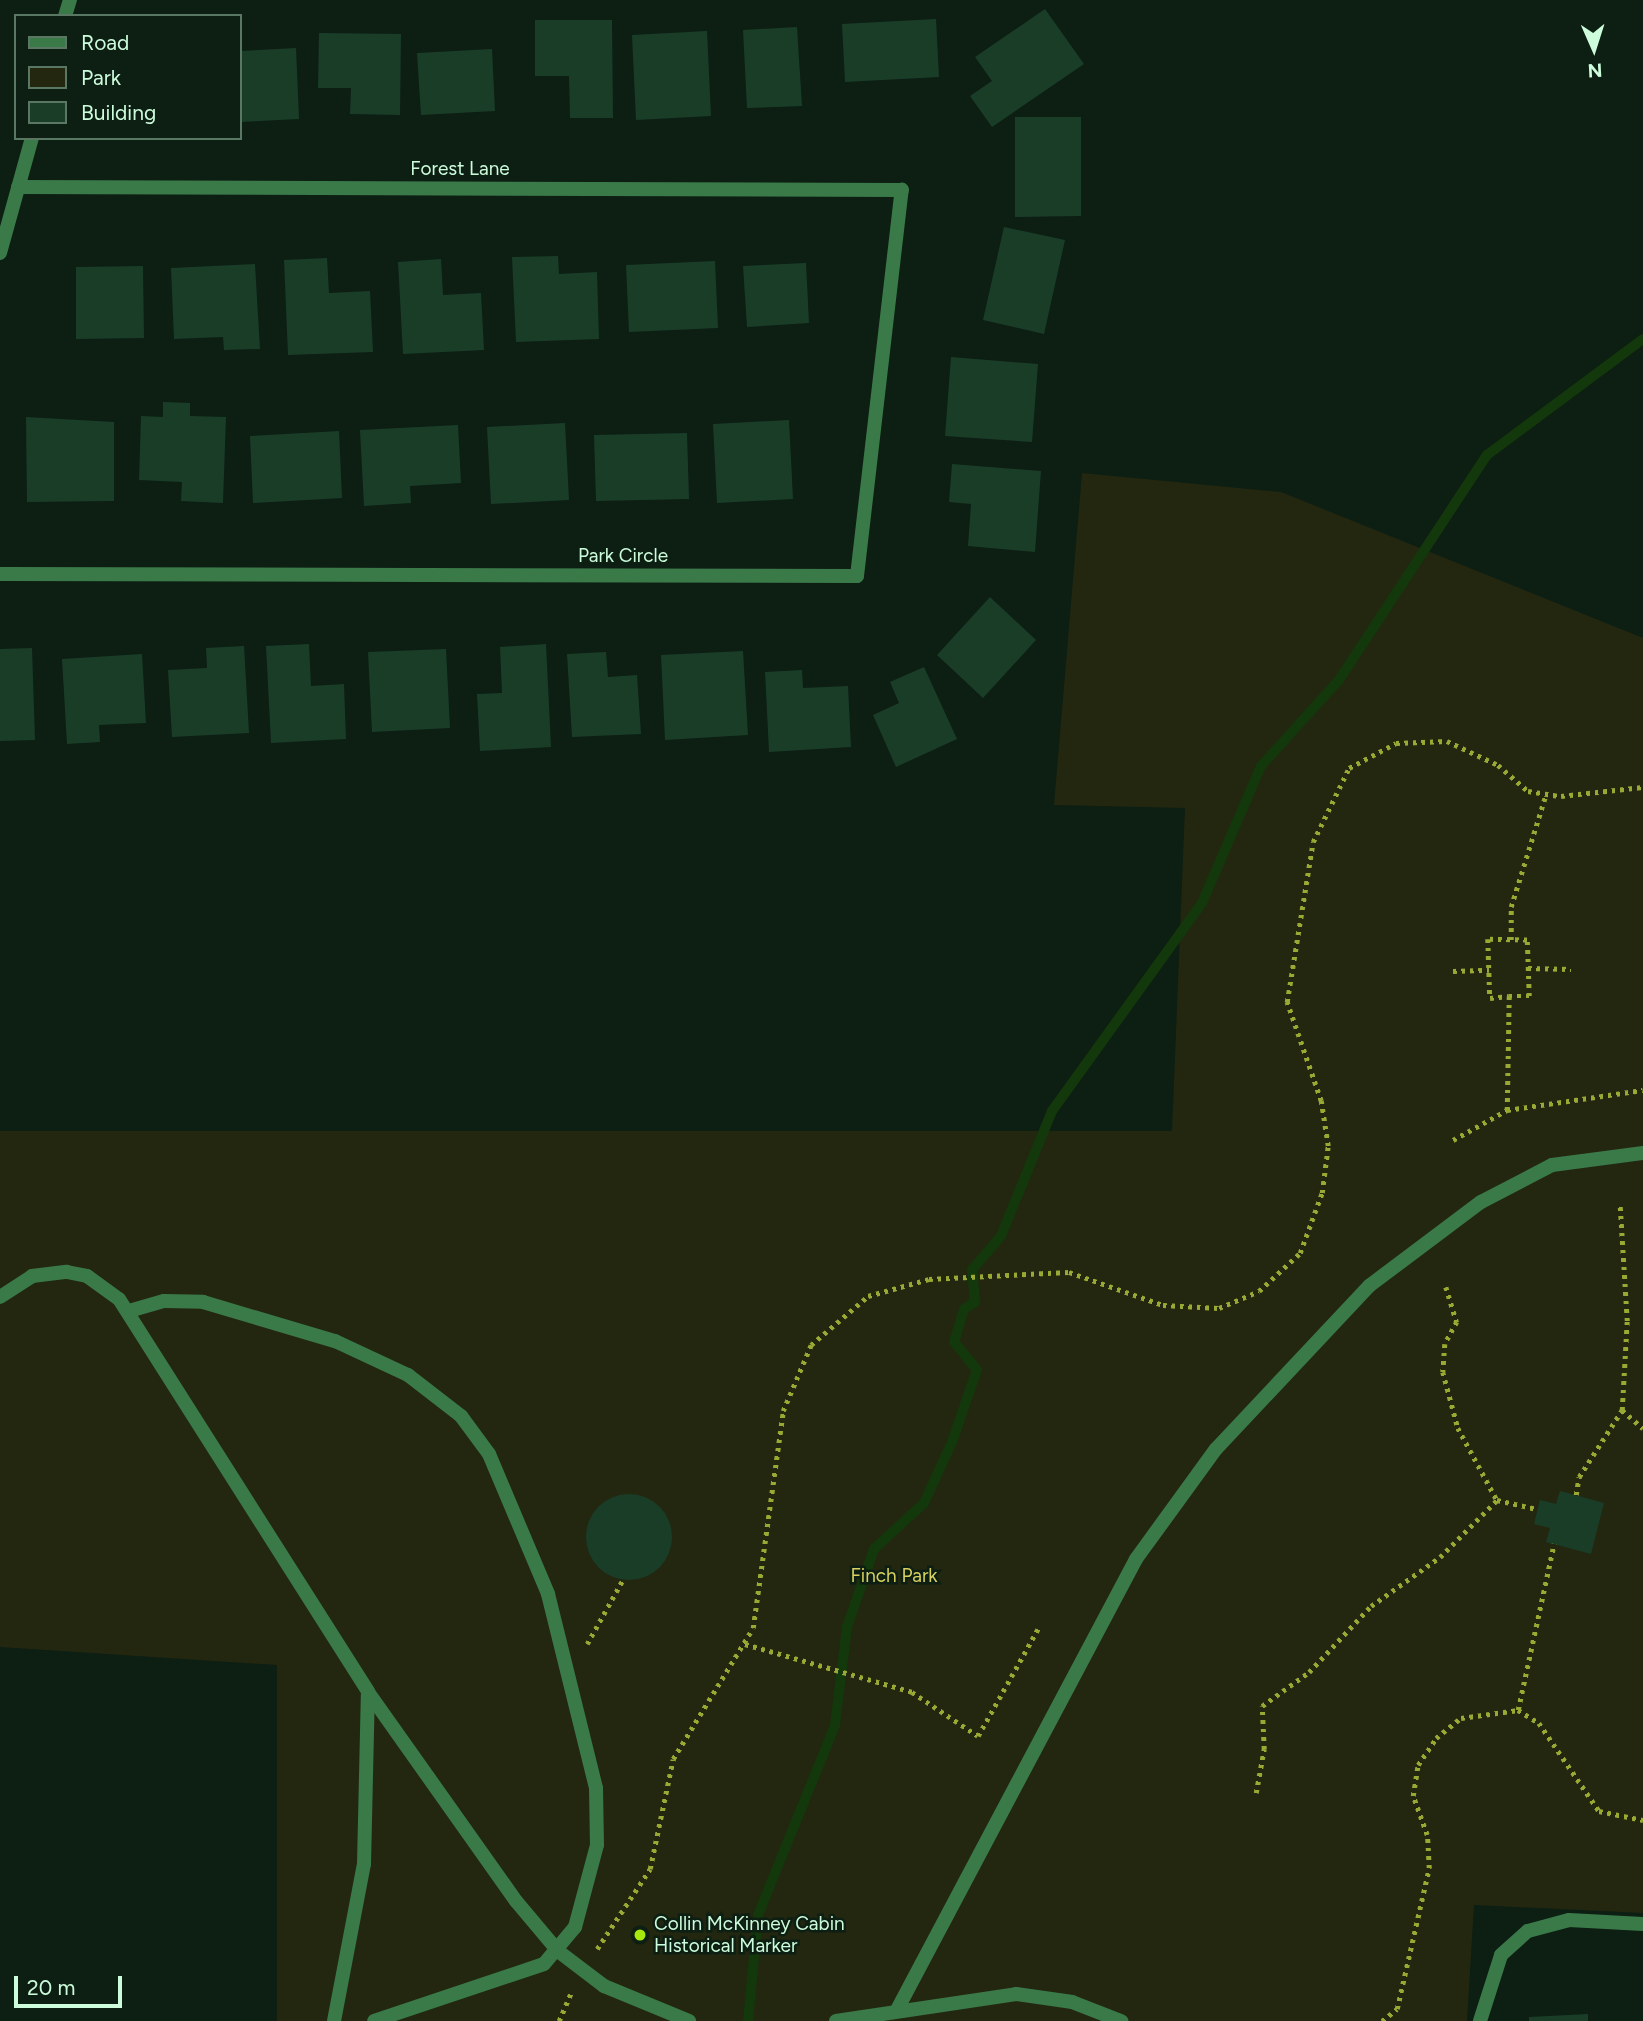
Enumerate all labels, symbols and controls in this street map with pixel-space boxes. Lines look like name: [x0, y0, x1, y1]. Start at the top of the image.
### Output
legend: [14, 14, 242, 140]
north arrow: [1559, 14, 1629, 84]
text: Road: [81, 30, 129, 55]
text: N: [1587, 59, 1603, 82]
text: Park: [81, 65, 121, 90]
text: Building: [81, 100, 156, 125]
street label: Forest Lane: [410, 158, 510, 180]
street label: Park Circle: [578, 545, 668, 567]
park label: Finch Park: [850, 1565, 938, 1587]
place label: Collin McKinney Cabin Historical Marker: [654, 1913, 845, 1957]
marker: Collin McKinney Cabin Historical Marker: [632, 1927, 648, 1943]
scale bar: [18, 1962, 126, 2006]
text: 20 m: [27, 1975, 75, 2000]

